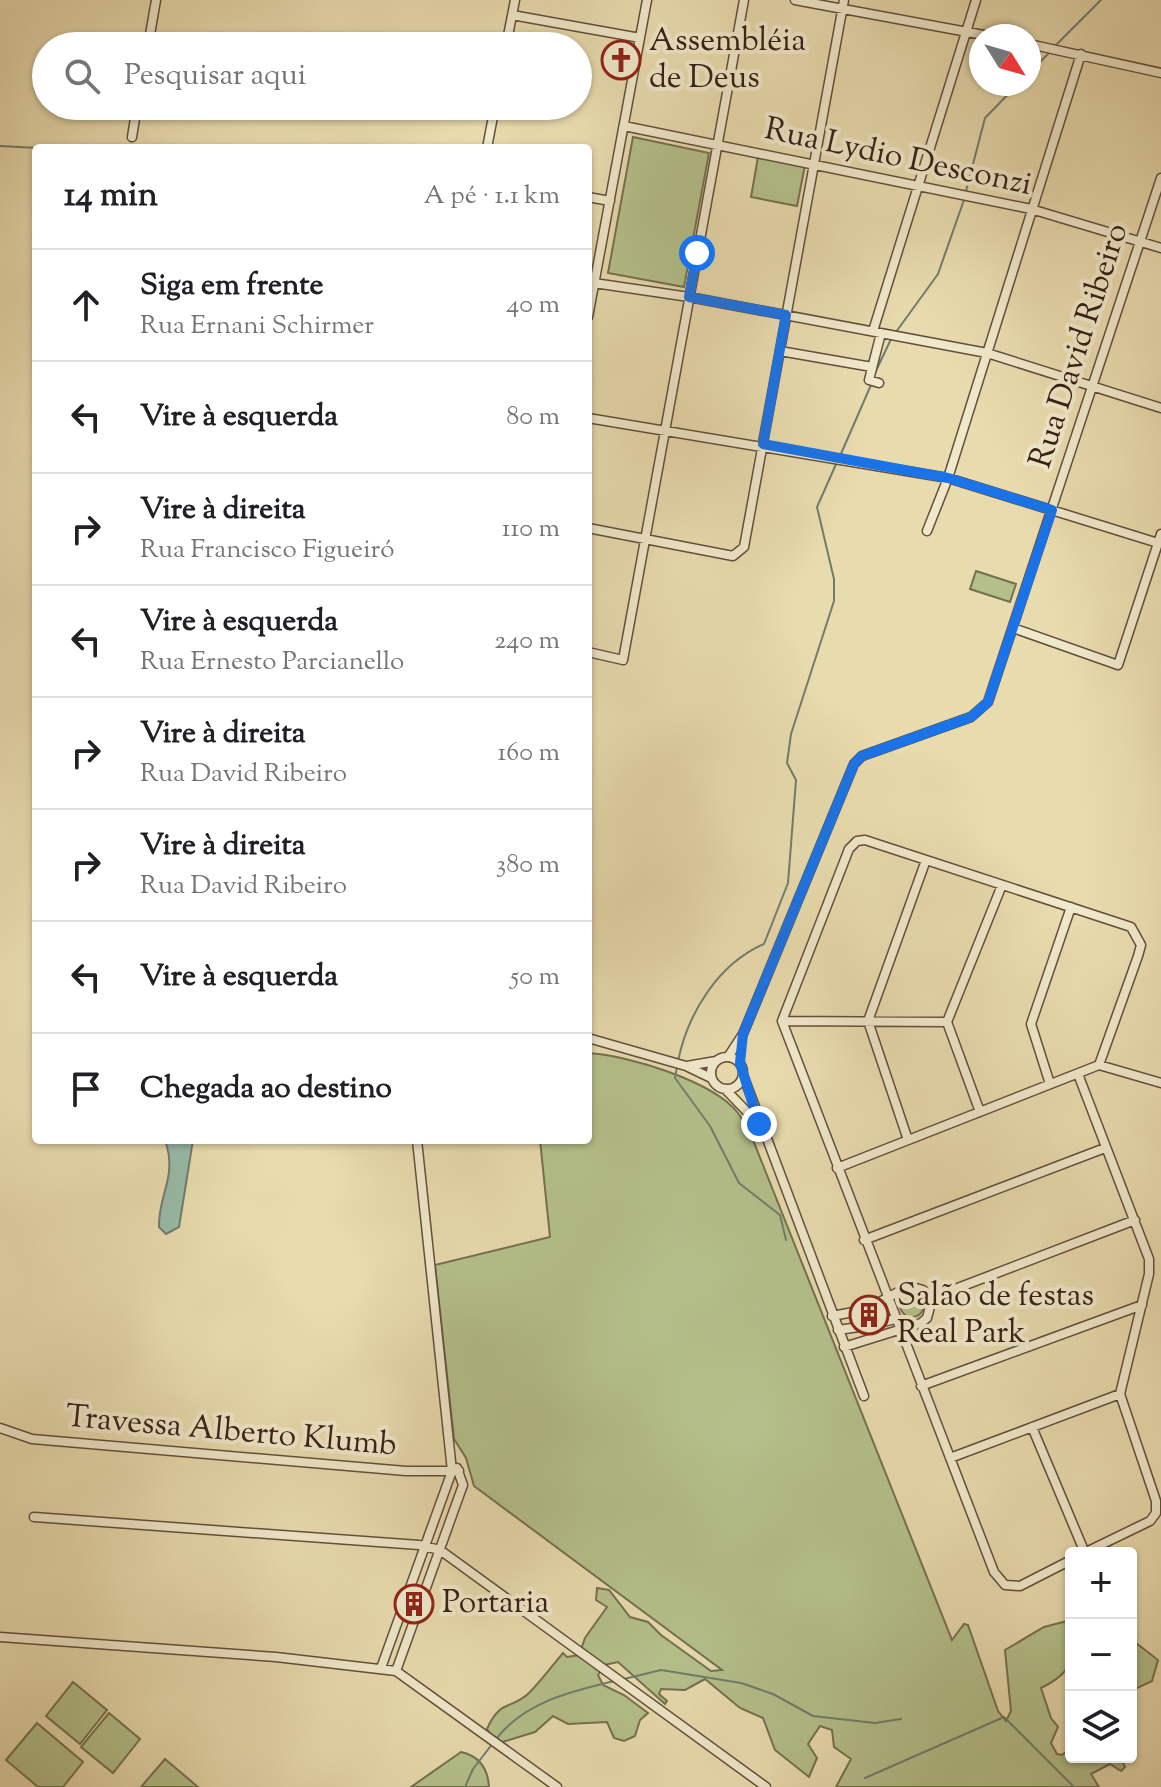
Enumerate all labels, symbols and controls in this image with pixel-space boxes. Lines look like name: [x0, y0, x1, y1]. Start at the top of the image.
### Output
place label: Assembléia de Deus: [649, 19, 806, 102]
north arrow: [969, 24, 1041, 96]
search box: [32, 32, 592, 120]
church icon: Assembléia de Deus: [600, 39, 642, 81]
icon: search: [60, 54, 104, 98]
text: Pesquisar aqui: [124, 55, 306, 98]
street label: Rua Lydio Desconzi: [760, 107, 1036, 209]
text: 14 min: [64, 172, 158, 221]
text: A pé · 1.1 km: [424, 178, 560, 215]
street label: Rua David Ribeiro: [1019, 218, 1141, 474]
route start: [679, 235, 715, 271]
text: Siga em frente: [140, 265, 324, 308]
icon: ahead: [64, 283, 108, 327]
text: 40 m: [506, 287, 560, 324]
text: Rua Ernani Schirmer: [140, 308, 374, 345]
icon: left: [64, 395, 108, 439]
text: Vire à esquerda: [140, 396, 338, 439]
text: 80 m: [506, 399, 560, 436]
text: Vire à direita: [140, 489, 306, 532]
icon: right: [64, 507, 108, 551]
text: 110 m: [502, 511, 560, 548]
text: Rua Francisco Figueiró: [140, 532, 394, 569]
text: Vire à esquerda: [140, 601, 338, 644]
icon: left: [64, 619, 108, 663]
text: 240 m: [494, 623, 560, 660]
text: Rua Ernesto Parcianello: [140, 644, 404, 681]
text: Vire à direita: [140, 713, 306, 756]
icon: right: [64, 731, 108, 775]
text: 160 m: [497, 735, 560, 772]
text: Rua David Ribeiro: [140, 756, 347, 793]
text: Vire à direita: [140, 825, 306, 868]
icon: right: [64, 843, 108, 887]
text: 380 m: [496, 847, 560, 884]
text: Rua David Ribeiro: [140, 868, 347, 905]
icon: left: [64, 955, 108, 999]
text: Vire à esquerda: [140, 956, 338, 999]
text: 50 m: [510, 959, 560, 996]
icon: arrive: [64, 1067, 108, 1111]
text: Chegada ao destino: [140, 1068, 392, 1111]
route end: [741, 1106, 777, 1142]
place label: Salão de festas Real Park: [897, 1274, 1094, 1357]
building icon: Salão de festas Real Park: [848, 1294, 890, 1336]
street label: Travessa Alberto Klumb: [64, 1395, 398, 1469]
map controls: [1065, 1547, 1137, 1763]
button: +: [1065, 1547, 1137, 1619]
place label: Portaria: [442, 1581, 550, 1627]
building icon: Portaria: [393, 1583, 435, 1625]
button: −: [1065, 1619, 1137, 1691]
button: layers: [1065, 1691, 1137, 1763]

